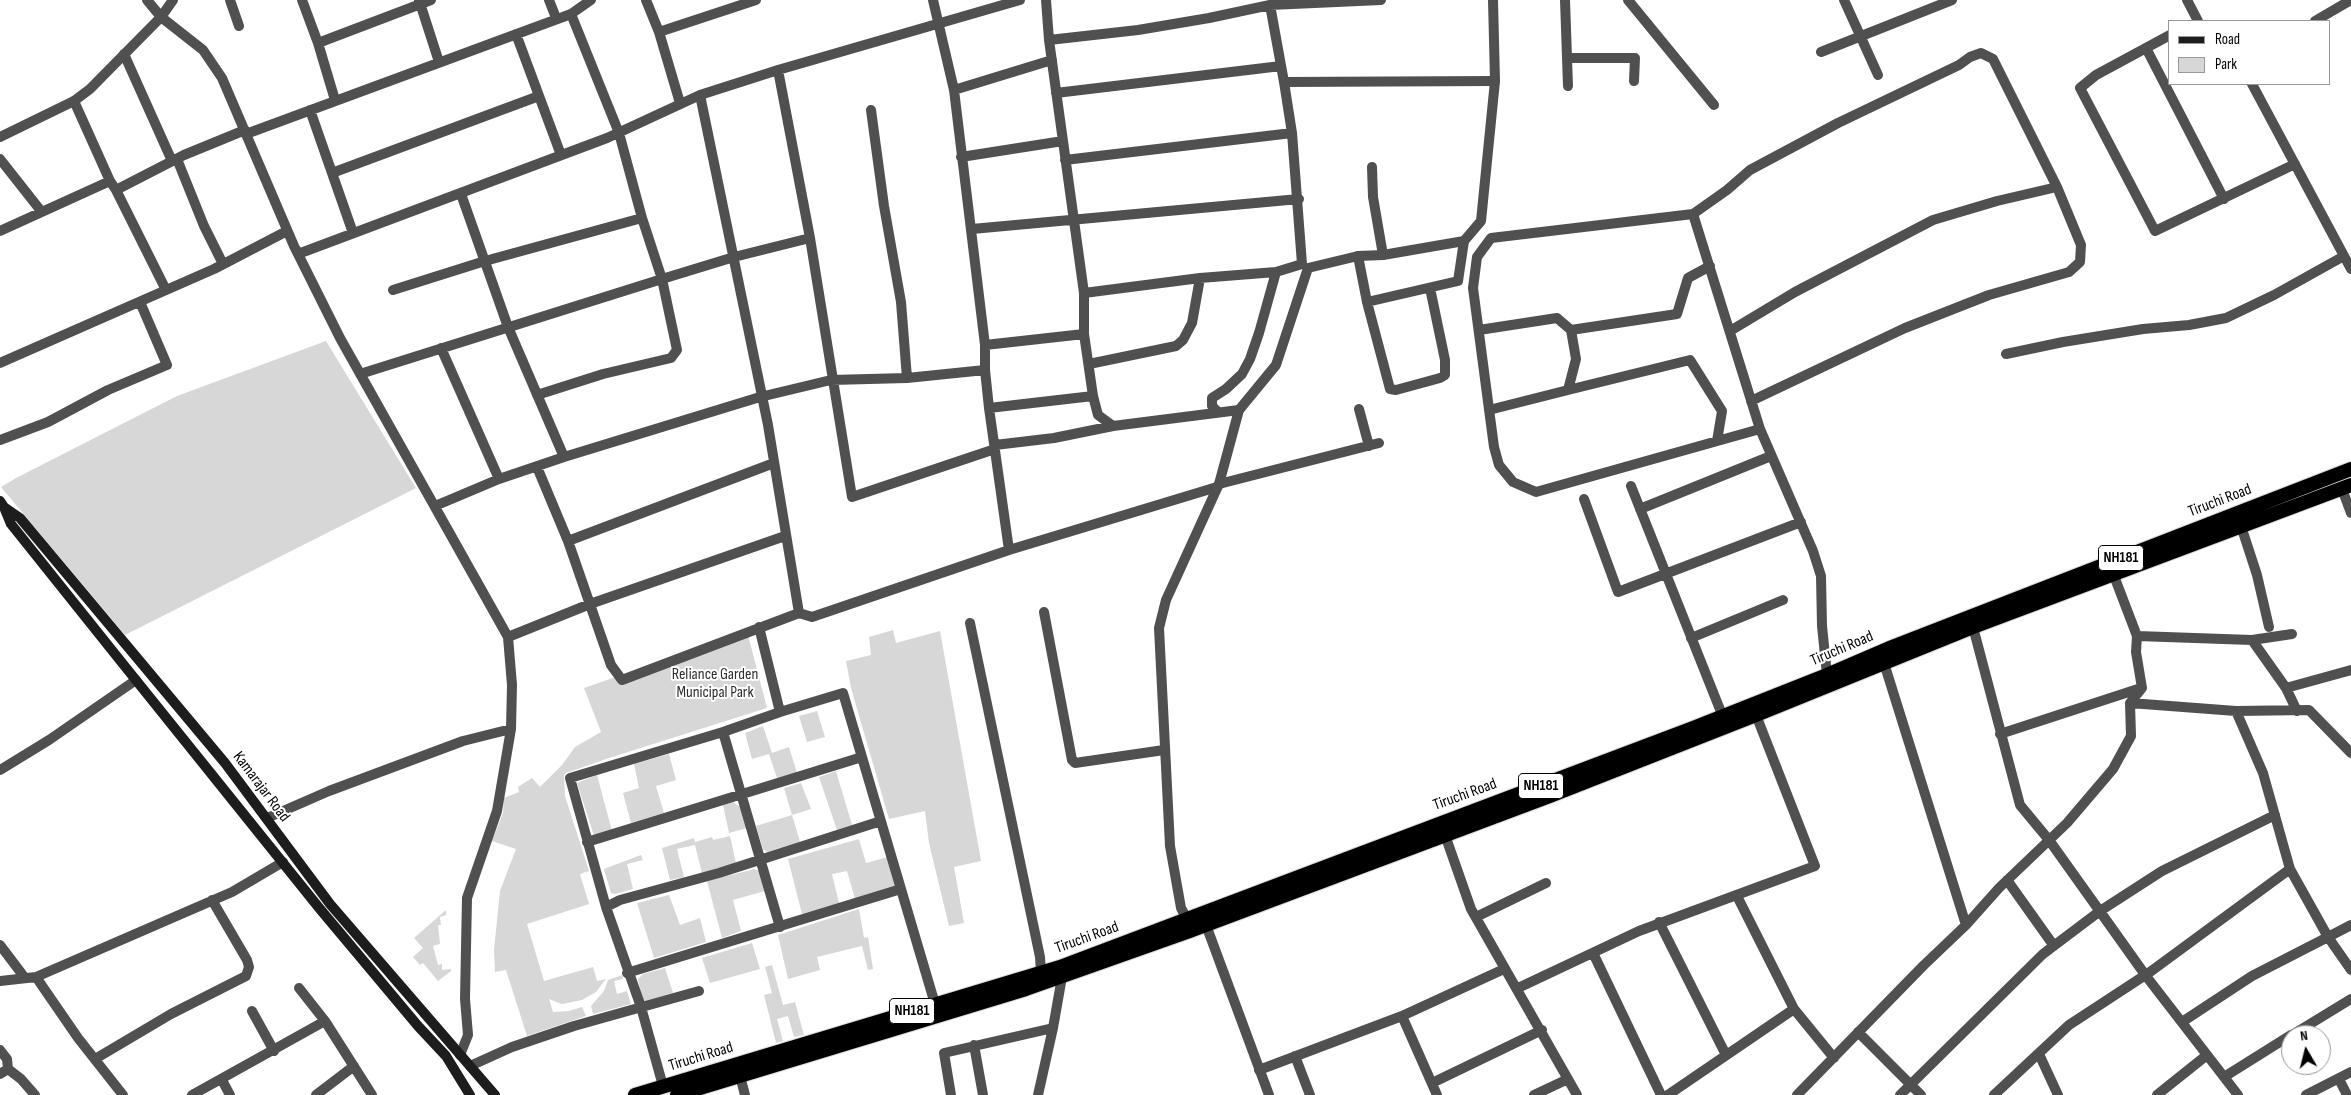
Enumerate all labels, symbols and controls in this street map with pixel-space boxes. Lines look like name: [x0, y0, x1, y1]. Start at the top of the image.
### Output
legend: [2168, 20, 2331, 85]
text: Road: [2215, 30, 2240, 49]
text: Park: [2215, 55, 2237, 74]
street label: Tiruchi Road: [2186, 480, 2254, 522]
road number: NH181: [2098, 546, 2144, 570]
street label: Tiruchi Road: [1808, 627, 1876, 671]
park label: Reliance Garden Municipal Park: [672, 665, 758, 703]
street label: Kamarajar Road: [228, 748, 294, 826]
road number: NH181: [1518, 774, 1564, 798]
street label: Tiruchi Road: [1431, 775, 1499, 815]
street label: Tiruchi Road: [1053, 918, 1121, 958]
road number: NH181: [890, 998, 934, 1024]
north arrow: [2281, 1025, 2331, 1075]
text: N: [2299, 1027, 2309, 1045]
street label: Tiruchi Road: [667, 1038, 735, 1076]

